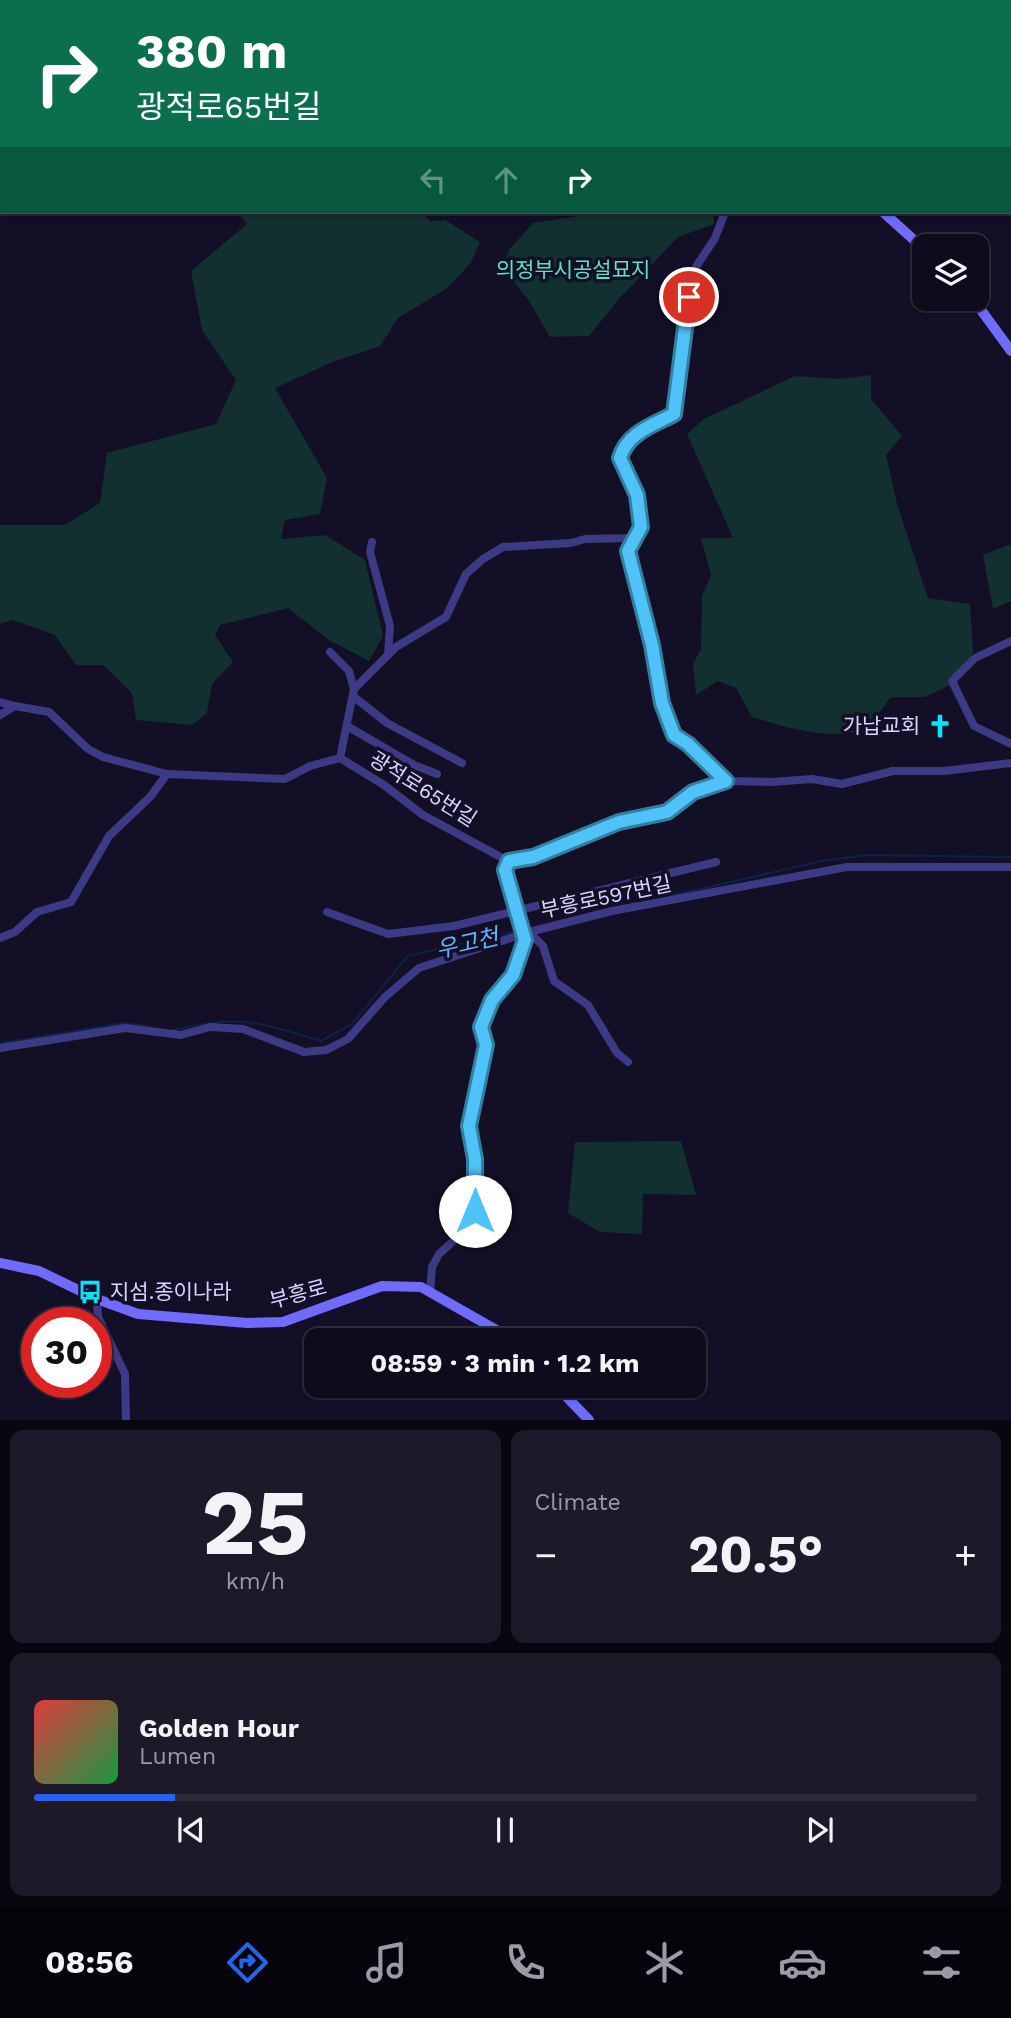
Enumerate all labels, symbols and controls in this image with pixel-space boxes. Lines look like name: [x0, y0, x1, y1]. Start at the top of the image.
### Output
text: 380 m: [136, 22, 287, 80]
icon: right: [21, 28, 112, 119]
text: 광적로65번길: [136, 88, 321, 126]
icon: left: [414, 161, 452, 199]
icon: ahead: [487, 161, 525, 199]
icon: right: [560, 161, 598, 199]
map controls: [912, 234, 989, 311]
button: layers: [912, 234, 989, 311]
park label: 의정부시공설묘지: [496, 257, 650, 282]
pin: [659, 267, 719, 327]
icon: arrive: [670, 278, 708, 316]
church icon: 가납교회: [926, 712, 954, 740]
place label: 가납교회: [843, 713, 920, 738]
street label: 광적로65번길: [365, 746, 481, 831]
street label: 부흥로597번길: [538, 870, 674, 923]
water label: 우고천: [433, 923, 504, 964]
position arrow: [438, 1174, 512, 1248]
street label: 부흥로: [267, 1274, 329, 1313]
bus stop icon: 지섬.종이나라: [76, 1278, 104, 1306]
place label: 지섬.종이나라: [110, 1279, 232, 1304]
speed limit sign: 30: [21, 1307, 112, 1398]
text: 08:59 · 3 min · 1.2 km: [370, 1348, 640, 1378]
text: 25: [202, 1469, 309, 1576]
text: Climate: [535, 1489, 621, 1516]
text: 20.5°: [688, 1524, 823, 1585]
text: −: [535, 1533, 557, 1577]
text: +: [954, 1533, 977, 1577]
text: km/h: [226, 1568, 285, 1595]
text: Golden Hour: [139, 1713, 299, 1743]
text: Lumen: [139, 1743, 216, 1770]
icon: previous: [172, 1811, 210, 1849]
icon: pause: [486, 1811, 524, 1849]
icon: next: [801, 1811, 839, 1849]
icon: directions: [223, 1938, 272, 1987]
icon: music: [362, 1938, 411, 1987]
icon: phone: [501, 1938, 550, 1987]
icon: climate: [640, 1938, 689, 1987]
icon: car: [778, 1938, 827, 1987]
icon: filters: [917, 1938, 966, 1987]
text: 08:56: [45, 1943, 134, 1981]

